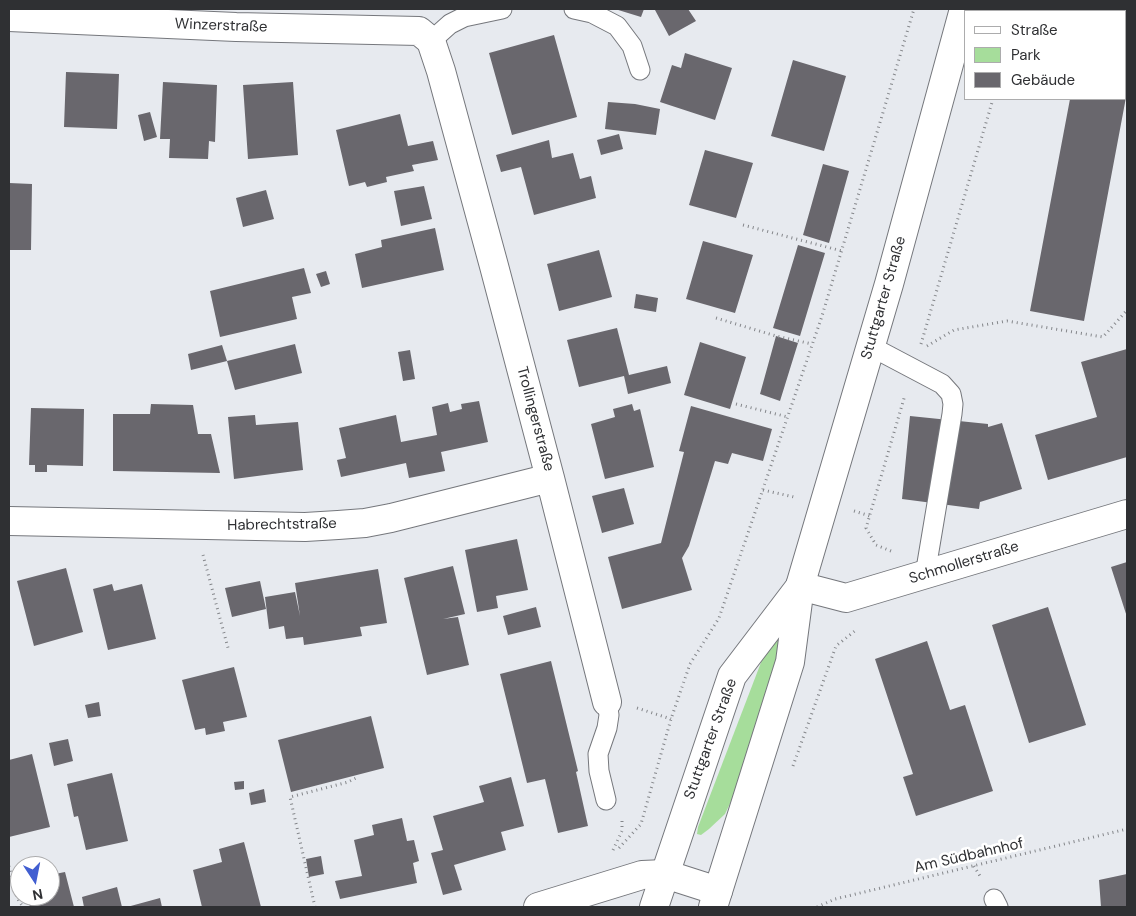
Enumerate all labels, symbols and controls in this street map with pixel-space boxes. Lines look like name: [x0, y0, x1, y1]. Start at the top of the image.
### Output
legend: [964, 10, 1126, 100]
street label: Winzerstraße: [174, 15, 268, 37]
text: Straße: [1011, 20, 1058, 40]
text: Park: [1011, 45, 1041, 65]
text: Gebäude: [1011, 70, 1075, 90]
street label: Stuttgarter Straße: [858, 234, 910, 362]
street label: Trollingerstraße: [512, 365, 558, 473]
street label: Habrechtstraße: [227, 515, 337, 535]
street label: Schmollerstraße: [907, 538, 1021, 588]
street label: Stuttgarter Straße: [681, 676, 741, 802]
street label: Am Südbahnhof: [913, 835, 1025, 877]
north arrow: [10, 856, 60, 906]
text: N: [31, 885, 44, 905]

